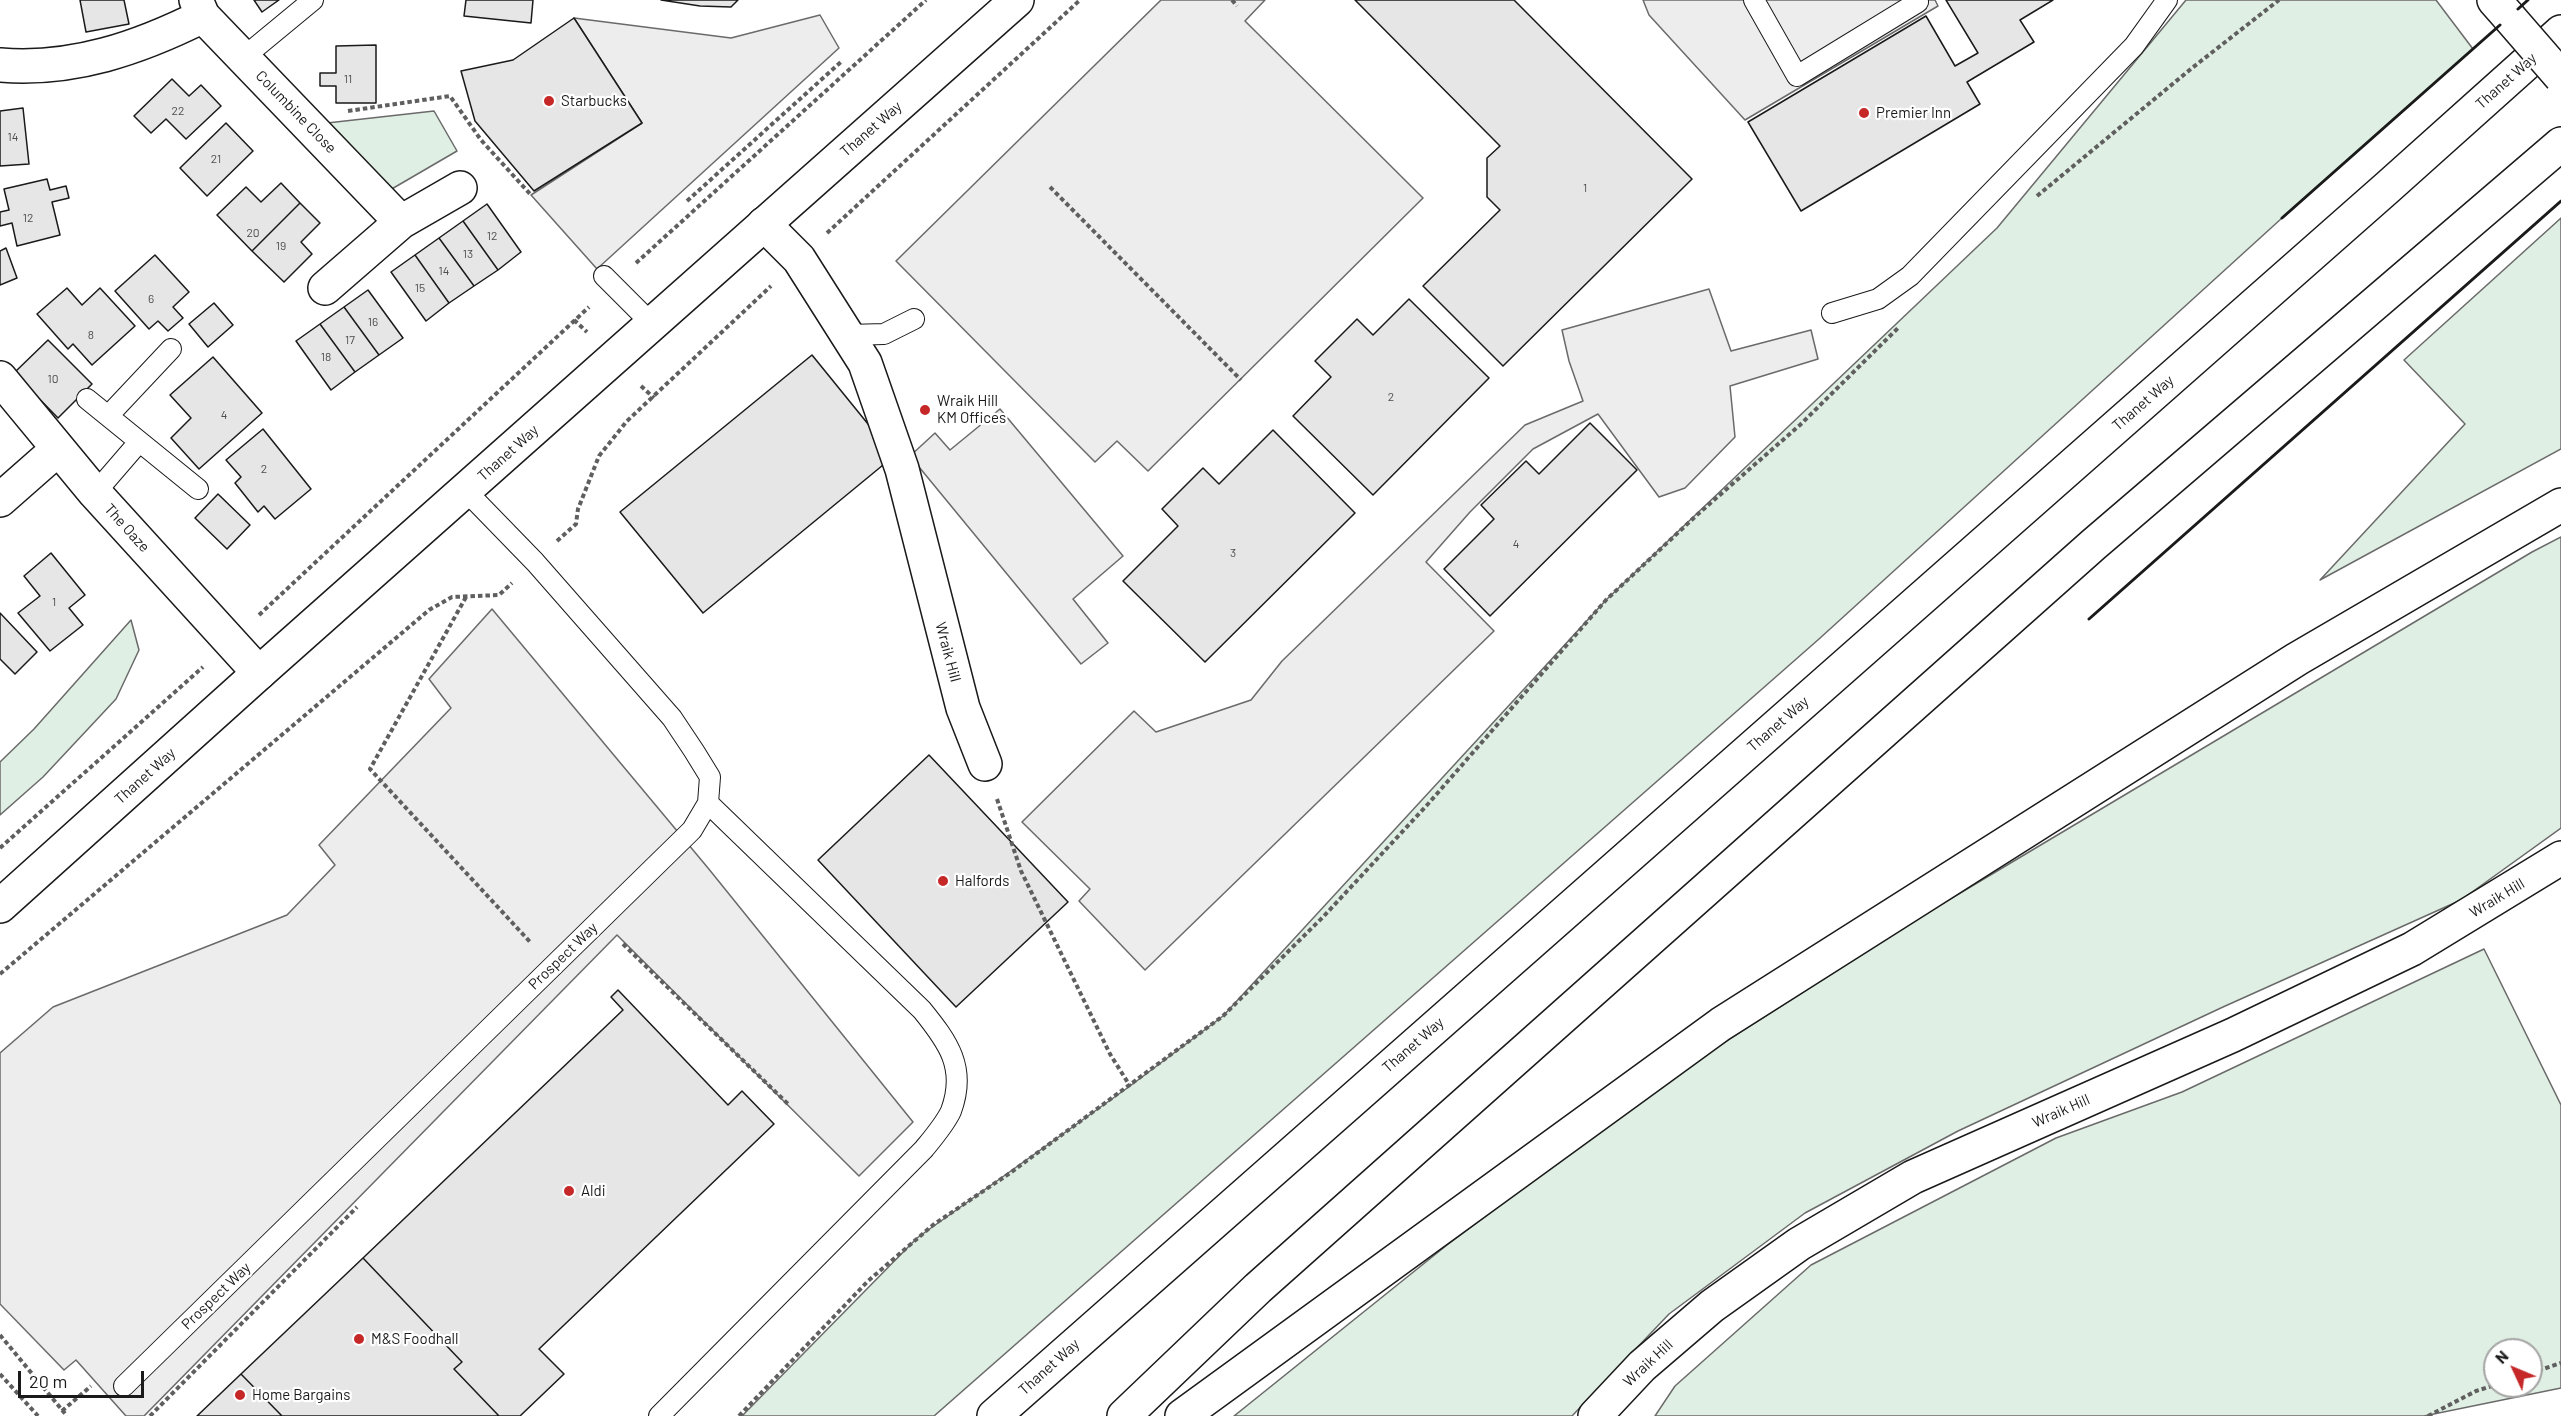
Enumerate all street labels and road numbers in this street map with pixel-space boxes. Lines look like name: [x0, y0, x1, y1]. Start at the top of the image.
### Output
street label: Thanet Way: [2472, 49, 2540, 113]
street label: Columbine Close: [252, 67, 340, 157]
street label: Thanet Way: [837, 97, 905, 161]
street label: Thanet Way: [2109, 371, 2177, 435]
street label: Thanet Way: [474, 421, 542, 485]
street label: The Oaze: [101, 500, 153, 556]
street label: Wraik Hill: [931, 620, 965, 684]
street label: Thanet Way: [1744, 692, 1812, 756]
street label: Thanet Way: [111, 744, 179, 808]
street label: Wraik Hill: [2466, 875, 2528, 921]
street label: Prospect Way: [525, 919, 601, 993]
street label: Thanet Way: [1379, 1013, 1447, 1077]
street label: Wraik Hill: [2029, 1090, 2093, 1132]
street label: Prospect Way: [178, 1259, 254, 1333]
street label: Thanet Way: [1015, 1335, 1083, 1399]
street label: Wraik Hill: [1620, 1336, 1676, 1390]

